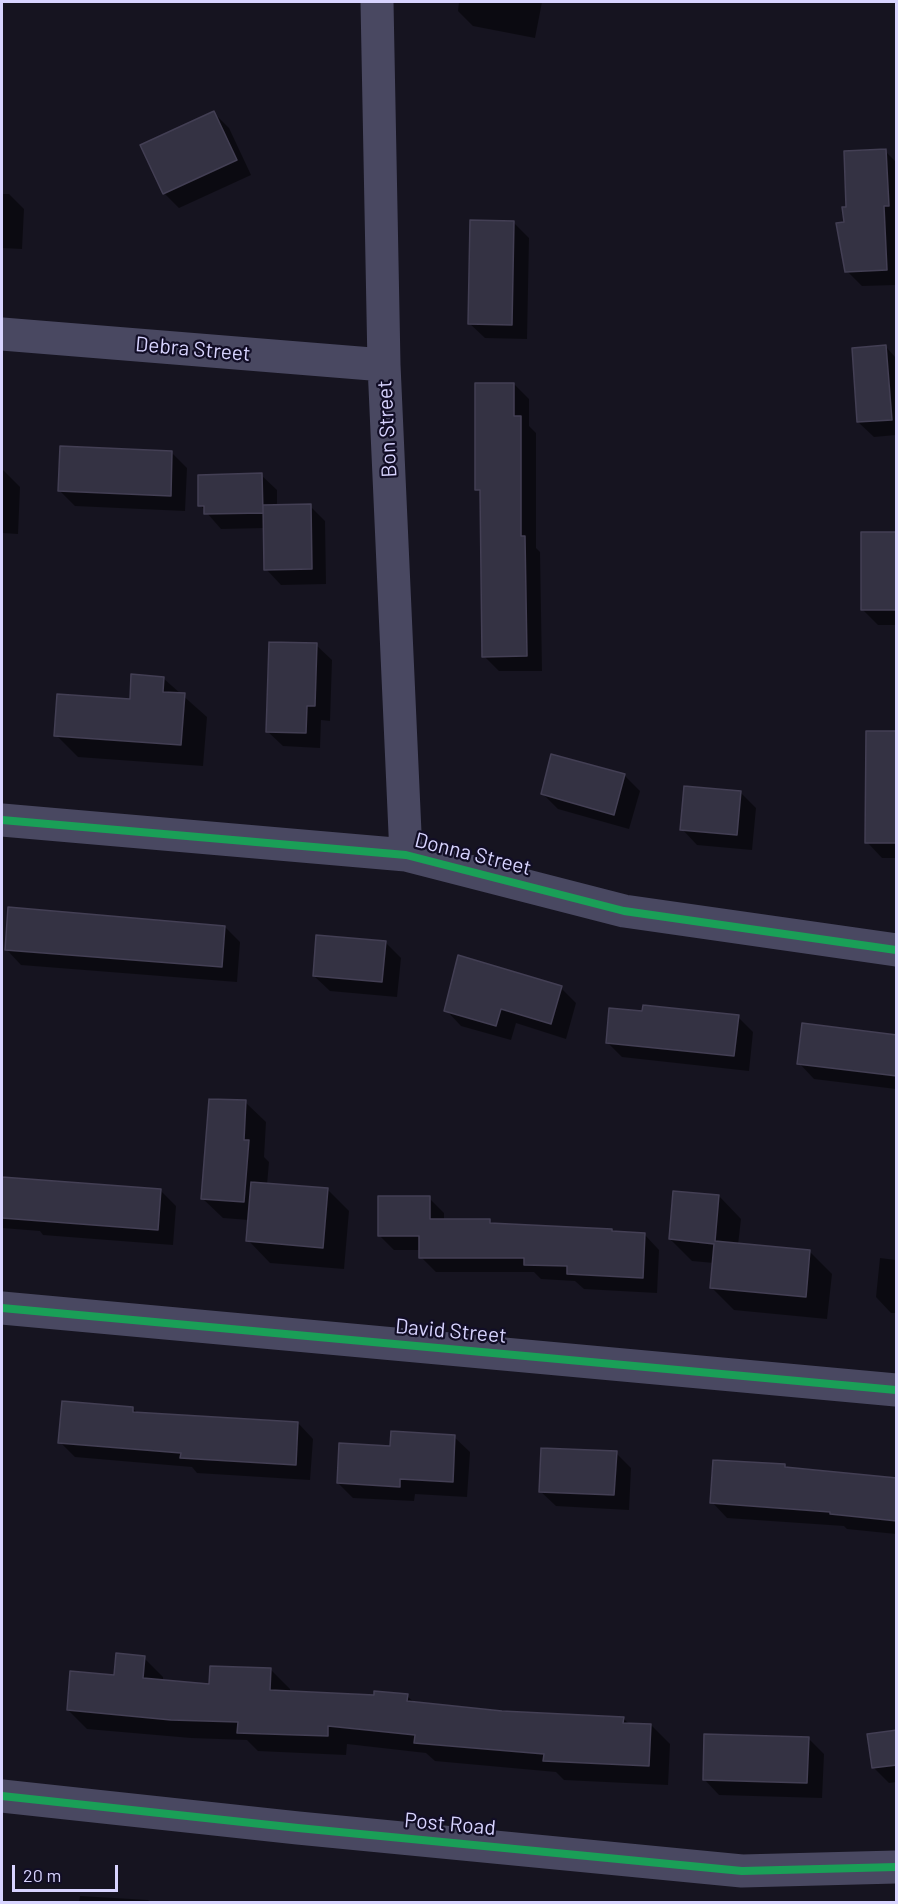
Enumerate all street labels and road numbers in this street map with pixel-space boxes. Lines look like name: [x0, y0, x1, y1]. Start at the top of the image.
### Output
street label: Debra Street: [134, 331, 252, 367]
street label: Bon Street: [372, 380, 402, 478]
street label: Donna Street: [412, 827, 534, 881]
street label: David Street: [394, 1314, 508, 1348]
street label: Post Road: [403, 1807, 497, 1841]

